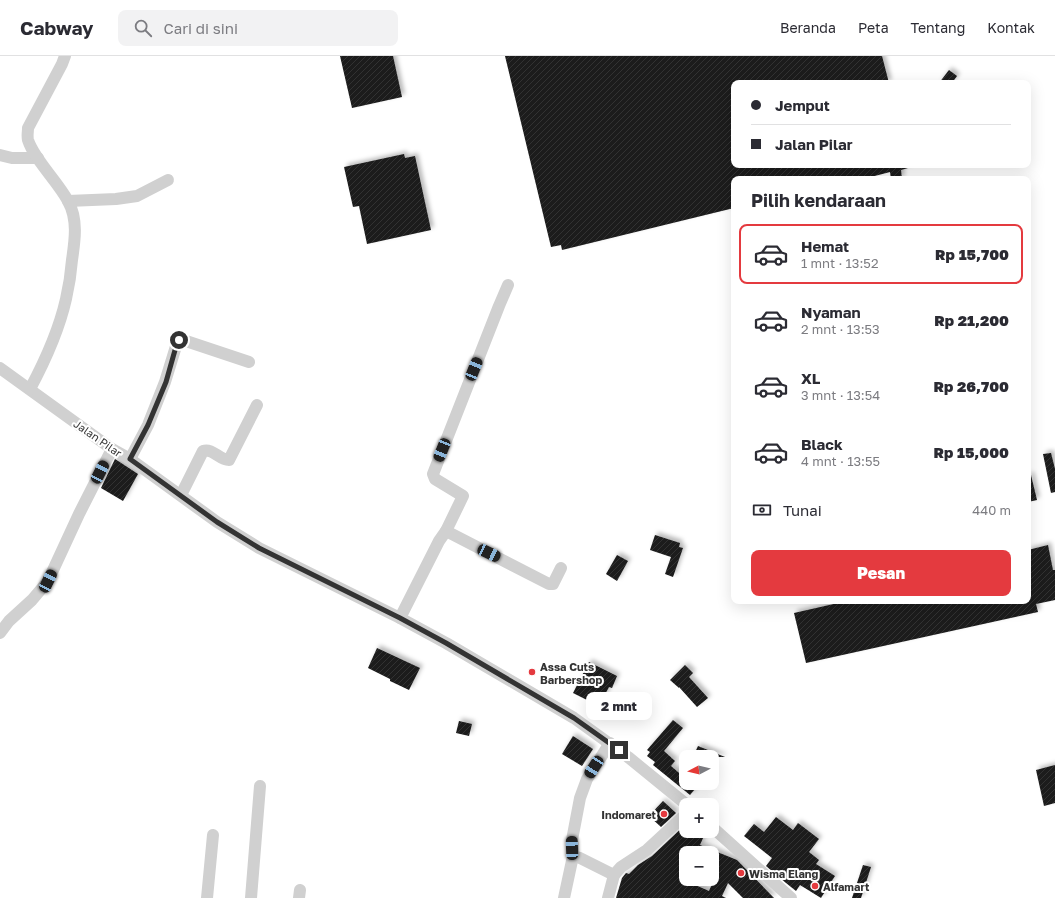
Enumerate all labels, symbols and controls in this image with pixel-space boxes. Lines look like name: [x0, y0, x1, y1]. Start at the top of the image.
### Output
search box: [118, 10, 398, 46]
text: Cabway: [20, 16, 94, 39]
icon: search: [132, 17, 154, 39]
text: Cari di sini: [164, 19, 238, 37]
text: Beranda: [780, 19, 836, 36]
text: Peta: [858, 19, 889, 36]
text: Tentang: [911, 19, 965, 36]
text: Kontak: [987, 19, 1035, 36]
text: Jemput: [775, 96, 830, 114]
text: Jalan Pilar: [775, 135, 853, 153]
text: Pilih kendaraan: [751, 189, 886, 211]
icon: car: [753, 236, 789, 272]
text: Hemat: [801, 237, 849, 255]
text: Rp 15,700: [935, 245, 1009, 263]
text: 1 mnt · 13:52: [801, 255, 878, 271]
icon: car: [753, 302, 789, 338]
text: Nyaman: [801, 303, 860, 321]
text: Rp 21,200: [934, 311, 1009, 329]
text: 2 mnt · 13:53: [801, 321, 880, 337]
route start: [170, 331, 188, 349]
car: [464, 356, 484, 382]
icon: car: [753, 368, 789, 404]
text: XL: [801, 369, 820, 387]
text: Rp 26,700: [933, 377, 1009, 395]
text: 3 mnt · 13:54: [801, 387, 880, 403]
street label: Jalan Pilar: [71, 417, 125, 460]
icon: car: [753, 434, 789, 470]
text: Black: [801, 435, 843, 453]
car: [432, 437, 452, 463]
text: Rp 15,000: [933, 443, 1009, 461]
text: 4 mnt · 13:55: [801, 453, 880, 469]
car: [89, 459, 111, 485]
icon: cash: [751, 499, 773, 521]
text: Tunai: [783, 501, 822, 519]
text: 440 m: [972, 502, 1011, 518]
car: [476, 542, 502, 564]
button: Pesan: [751, 550, 1011, 596]
car: [37, 568, 59, 594]
place label: Assa Cuts Barbershop: [540, 660, 602, 686]
marker: Assa Cuts Barbershop: [527, 667, 537, 677]
callout: 2 mnt: [586, 692, 652, 720]
text: 2 mnt: [601, 698, 637, 714]
route end: [610, 741, 628, 759]
north arrow: [679, 750, 719, 790]
map controls: [679, 750, 719, 886]
car: [582, 754, 606, 780]
button: +: [679, 798, 719, 838]
place label: Indomaret: [601, 808, 657, 821]
marker: Indomaret: [659, 809, 669, 819]
car: [566, 836, 578, 860]
button: −: [679, 846, 719, 886]
place label: Wisma Elang: [749, 867, 819, 880]
marker: Wisma Elang: [736, 868, 746, 878]
place label: Alfamart: [823, 880, 870, 893]
marker: Alfamart: [810, 881, 820, 891]

